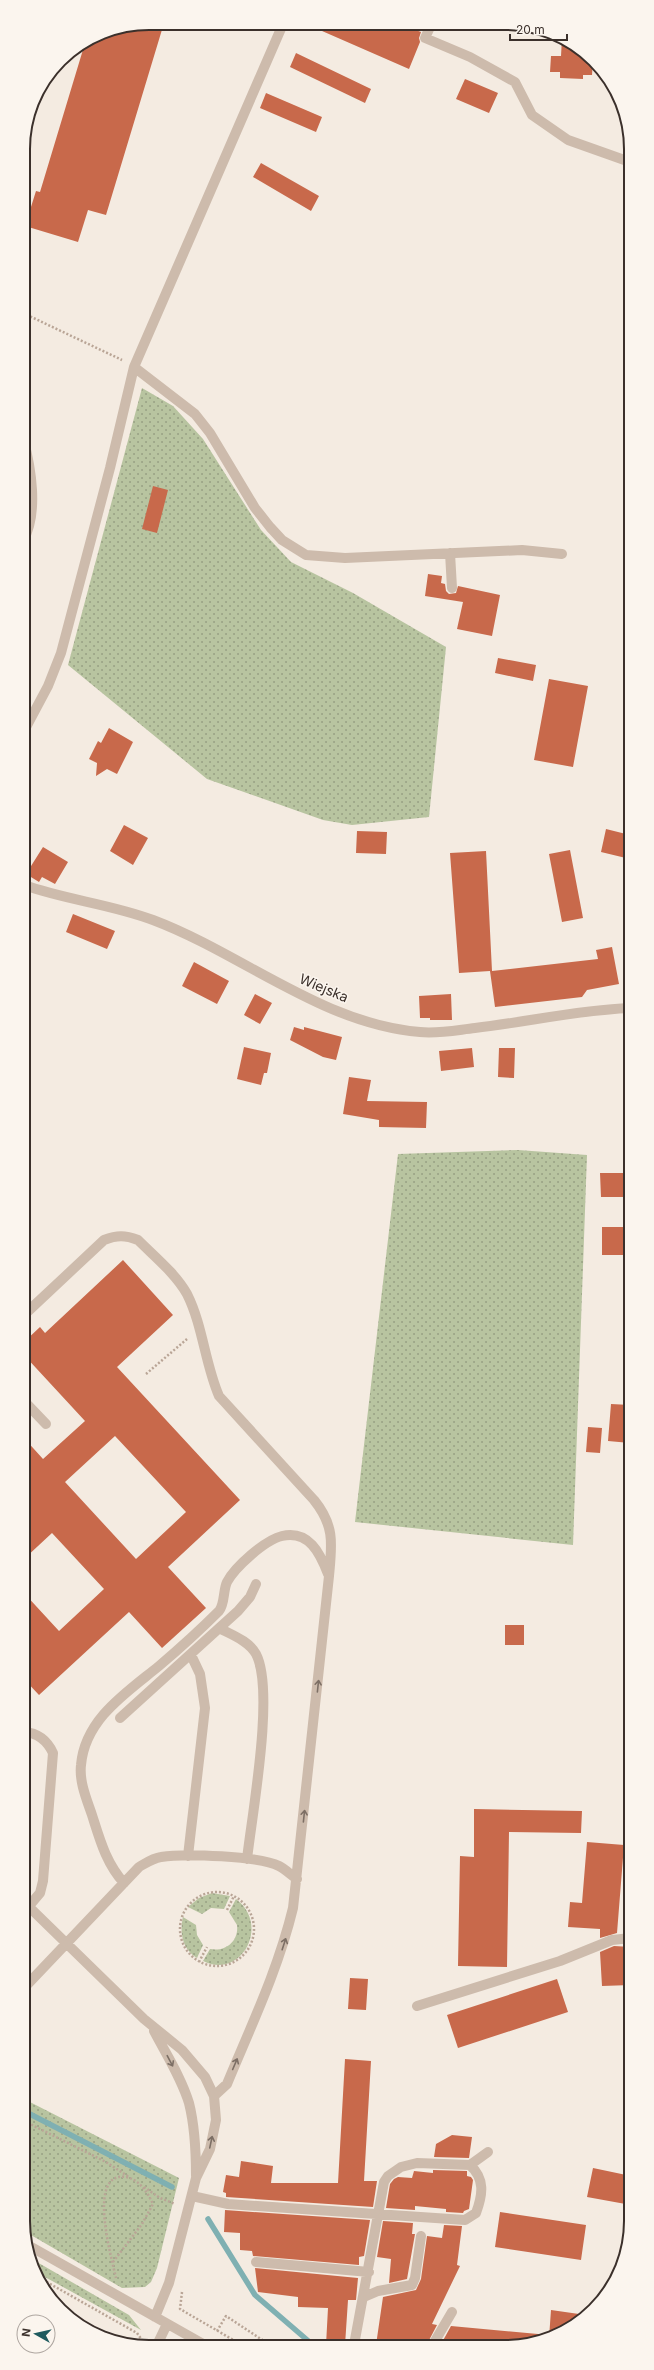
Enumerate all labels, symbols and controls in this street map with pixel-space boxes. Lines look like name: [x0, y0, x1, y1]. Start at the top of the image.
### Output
scale bar: [510, 16, 567, 42]
text: 20 m: [516, 22, 545, 37]
street label: Wiejska: [297, 970, 351, 1005]
one-way arrow: [314, 1680, 321, 1693]
one-way arrow: [301, 1810, 308, 1823]
one-way arrow: [281, 1938, 288, 1951]
one-way arrow: [167, 2054, 174, 2066]
one-way arrow: [232, 2059, 240, 2071]
one-way arrow: [208, 2136, 216, 2149]
north arrow: [16, 2314, 56, 2354]
text: N: [19, 2327, 34, 2338]

